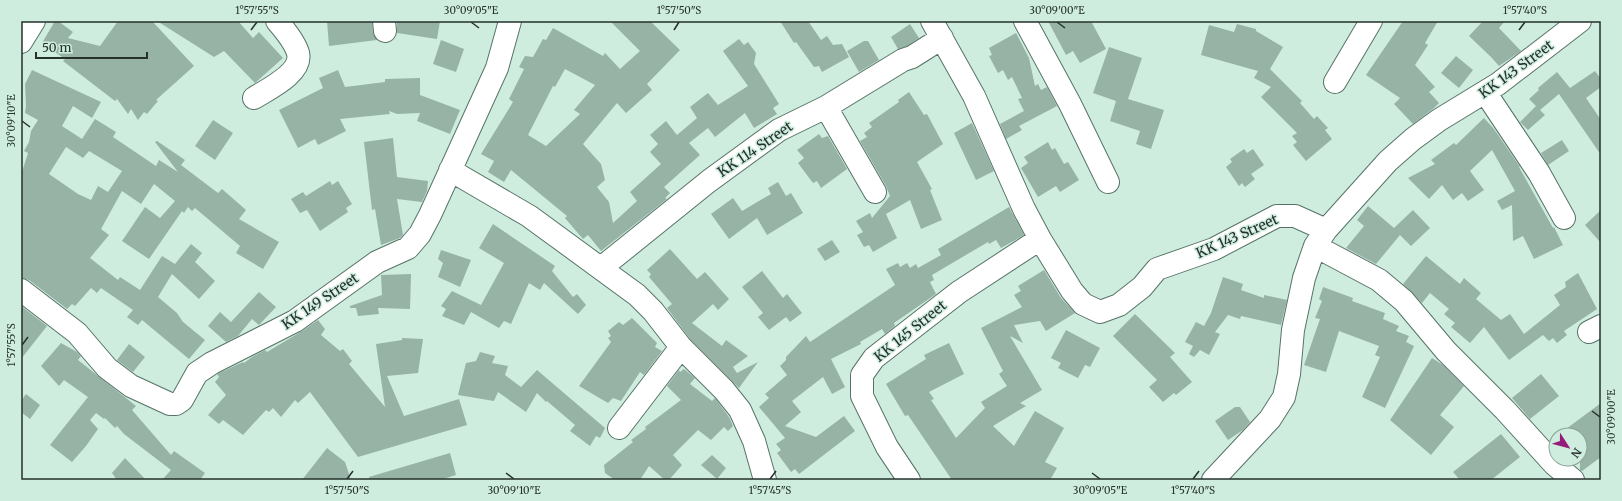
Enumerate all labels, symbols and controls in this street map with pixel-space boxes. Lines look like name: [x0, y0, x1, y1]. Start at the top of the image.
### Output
text: 1°57'55"S: [235, 4, 279, 17]
text: 30°09'05"E: [444, 4, 499, 17]
text: 1°57'50"S: [657, 4, 701, 17]
text: 30°09'00"E: [1029, 4, 1085, 17]
text: 1°57'40"S: [1503, 4, 1547, 17]
scale bar: [36, 34, 147, 60]
street label: KK 143 Street: [1475, 36, 1557, 102]
text: 50 m: [42, 40, 71, 55]
text: 30°09'10"E: [5, 94, 18, 148]
street label: KK 114 Street: [714, 117, 797, 181]
street label: KK 143 Street: [1193, 210, 1281, 262]
street label: KK 149 Street: [278, 268, 362, 333]
street label: KK 145 Street: [870, 296, 950, 366]
text: 1°57'55"S: [5, 323, 18, 367]
text: 30°09'00"E: [1605, 389, 1618, 445]
north arrow: [1548, 427, 1588, 467]
text: N: [1568, 445, 1584, 461]
text: 1°57'50"S: [325, 484, 369, 497]
text: 30°09'10"E: [487, 484, 541, 497]
text: 1°57'45"S: [749, 484, 791, 497]
text: 30°09'05"E: [1073, 484, 1128, 497]
text: 1°57'40"S: [1171, 484, 1215, 497]

